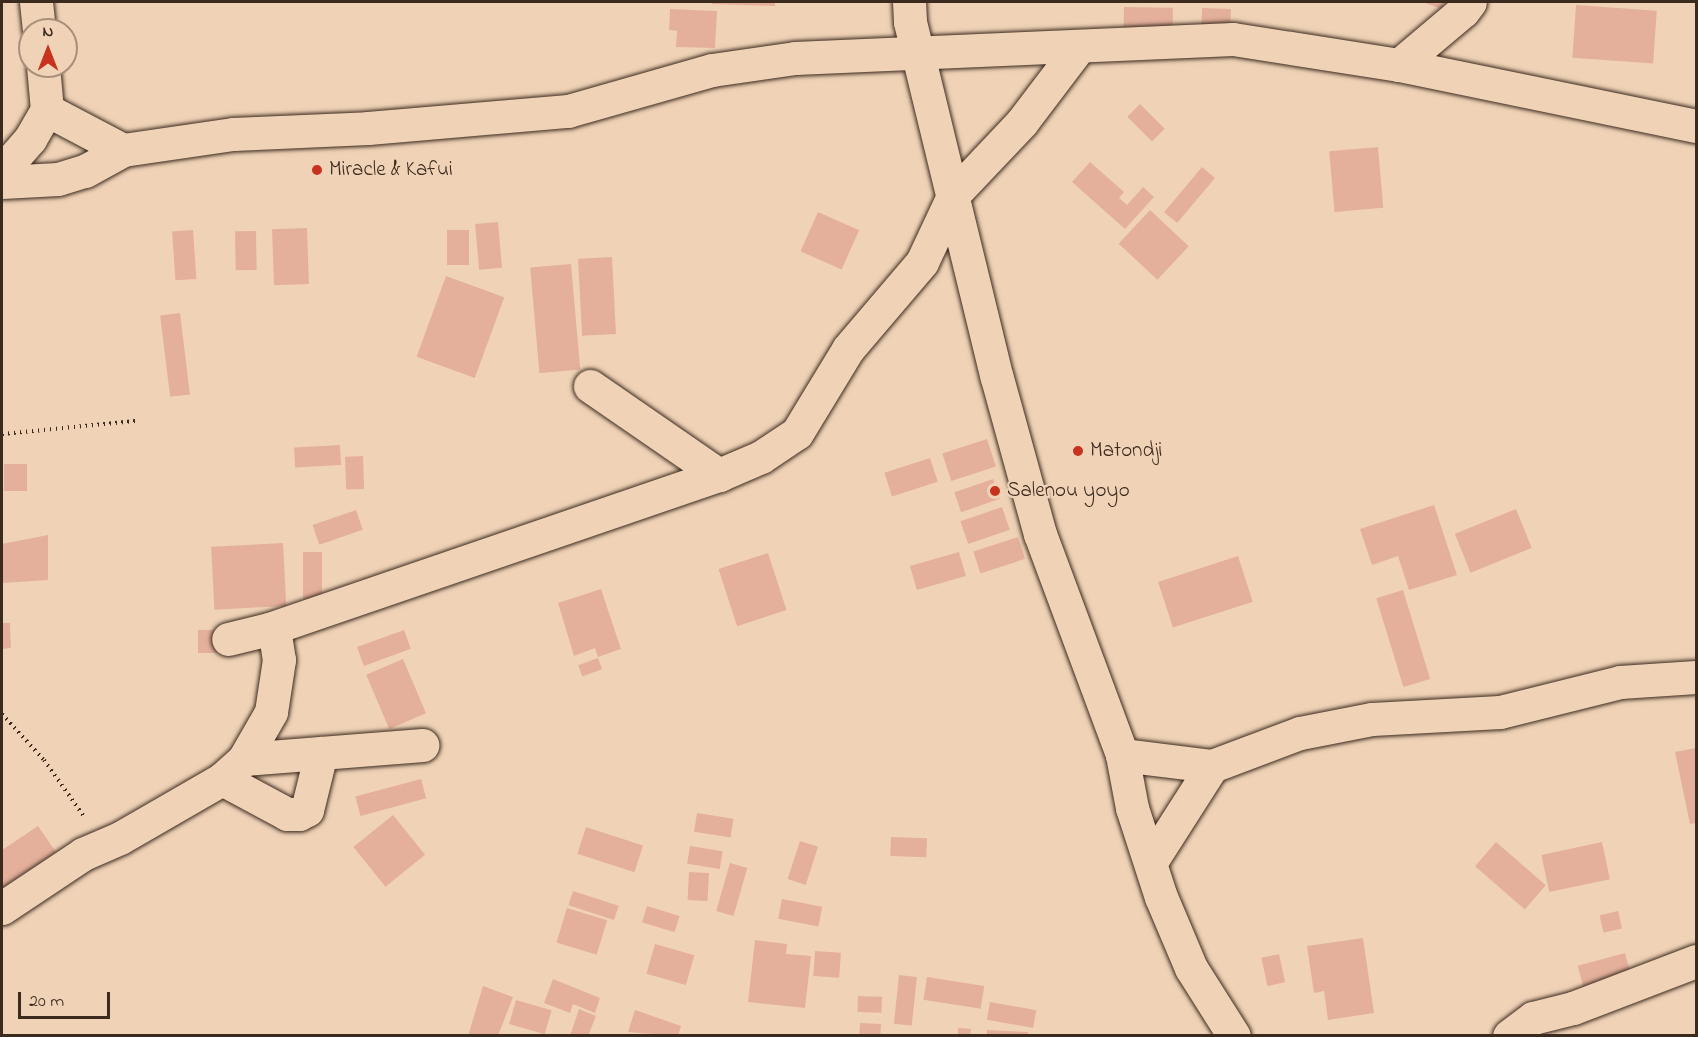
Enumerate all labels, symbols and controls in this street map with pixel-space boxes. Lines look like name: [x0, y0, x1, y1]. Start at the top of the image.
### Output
north arrow: [18, 18, 78, 78]
text: N: [43, 20, 53, 44]
place label: Miracle & Kafui: [329, 157, 453, 183]
marker: Miracle & Kafui: [310, 163, 324, 177]
place label: Matondji: [1090, 438, 1162, 464]
marker: Matondji: [1071, 444, 1085, 458]
place label: Salenou yoyo: [1007, 478, 1130, 504]
marker: Salenou yoyo: [988, 484, 1002, 498]
scale bar: [21, 980, 112, 1018]
text: 20 m: [29, 989, 64, 1015]

